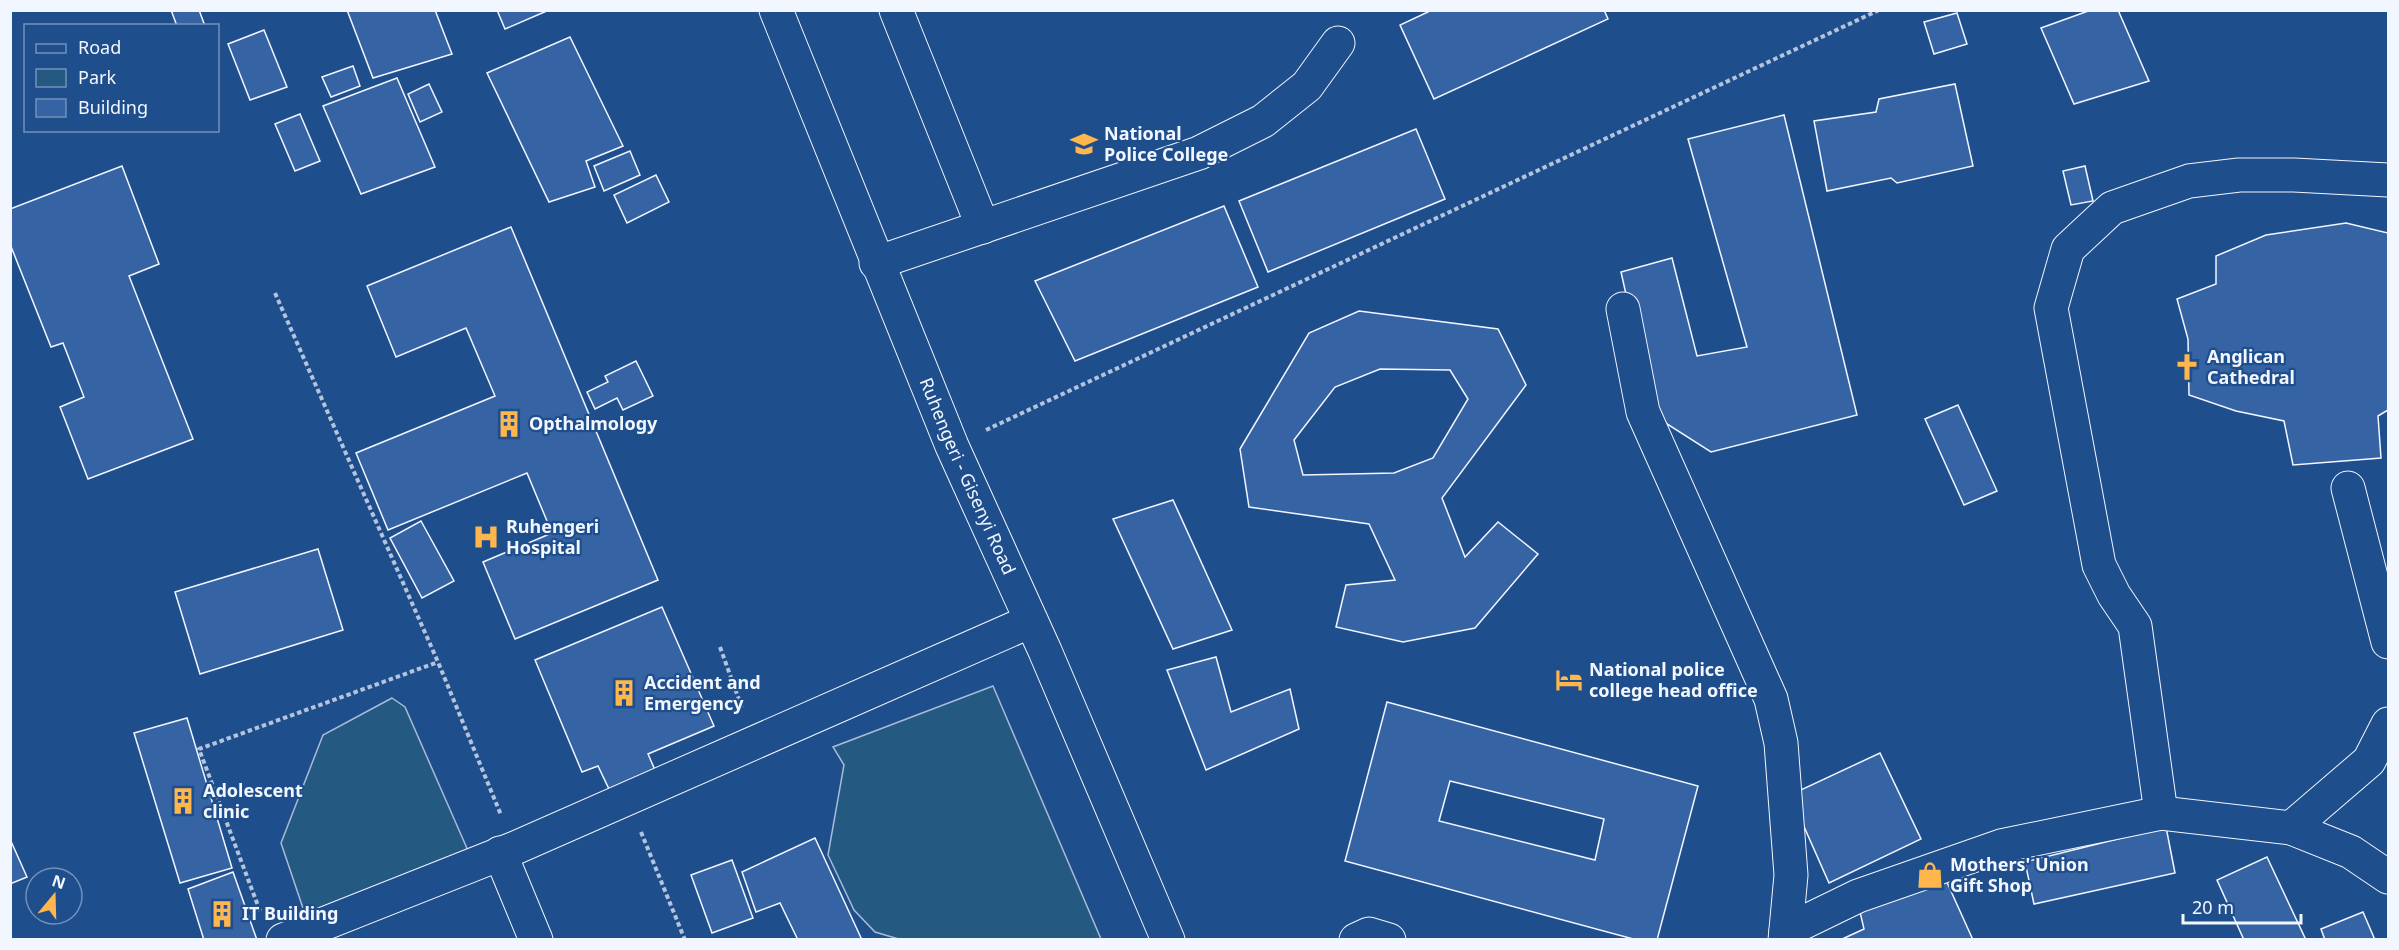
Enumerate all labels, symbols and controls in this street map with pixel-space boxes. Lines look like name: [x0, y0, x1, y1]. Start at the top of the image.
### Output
legend: [24, 24, 219, 132]
text: Road: [78, 35, 121, 59]
text: Park: [78, 65, 116, 89]
text: Building: [78, 95, 148, 119]
place label: National Police College: [1104, 121, 1228, 166]
school or university icon: National Police College: [1069, 129, 1099, 159]
place label: Anglican Cathedral: [2207, 344, 2295, 389]
church icon: Anglican Cathedral: [2172, 352, 2202, 382]
street label: Ruhengeri - Gisenyi Road: [915, 374, 1022, 578]
building icon: Opthalmology: [494, 409, 524, 439]
place label: Opthalmology: [529, 411, 658, 435]
place label: Ruhengeri Hospital: [506, 514, 599, 559]
hospital icon: Ruhengeri Hospital: [471, 522, 501, 552]
place label: National police college head office: [1589, 657, 1758, 702]
hotel icon: National police college head office: [1554, 665, 1584, 695]
place label: Accident and Emergency: [644, 670, 761, 715]
building icon: Accident and Emergency: [609, 678, 639, 708]
place label: Adolescent clinic: [203, 778, 303, 823]
building icon: Adolescent clinic: [168, 786, 198, 816]
place label: Mothers' Union Gift Shop: [1950, 852, 2089, 897]
shop icon: Mothers' Union Gift Shop: [1915, 860, 1945, 890]
north arrow: [24, 866, 84, 926]
text: N: [49, 869, 69, 894]
scale bar: [2183, 887, 2302, 925]
text: 20 m: [2192, 895, 2234, 919]
building icon: IT Building: [207, 899, 237, 929]
place label: IT Building: [242, 901, 338, 925]

